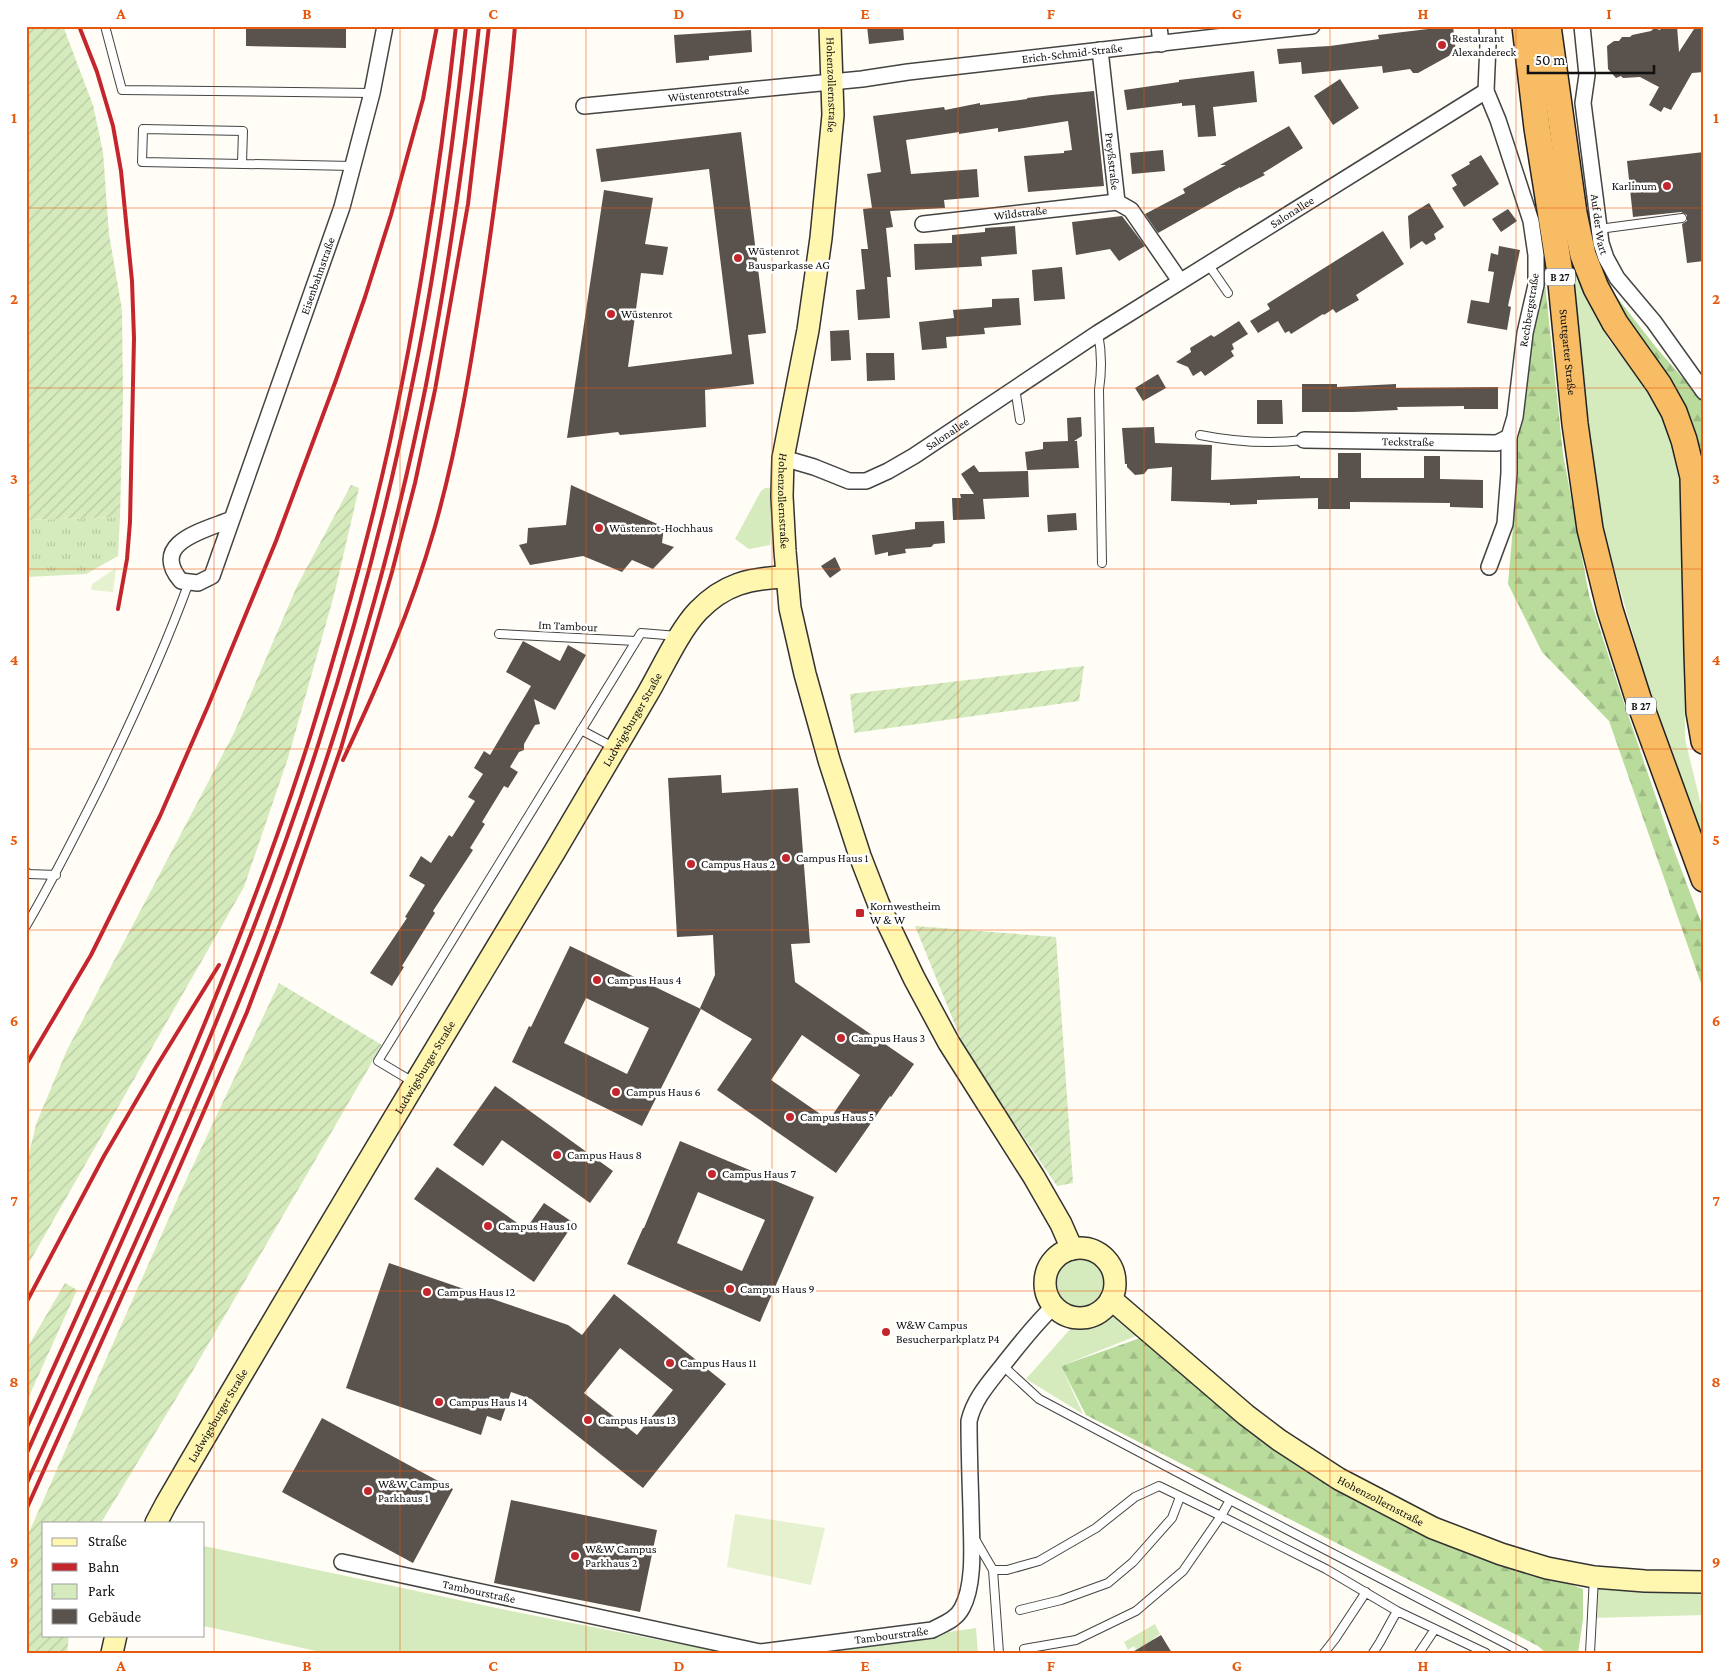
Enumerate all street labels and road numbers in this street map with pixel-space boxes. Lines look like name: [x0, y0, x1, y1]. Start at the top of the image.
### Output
street label: Hohenzollernstraße: [823, 37, 840, 133]
street label: Erich-Schmid-Straße: [1021, 41, 1123, 66]
street label: Wüstenrotstraße: [667, 83, 750, 105]
street label: Preyßstraße: [1102, 132, 1123, 191]
street label: Salonallee: [1267, 193, 1316, 231]
street label: Auf der Wart: [1588, 193, 1612, 258]
street label: Wildstraße: [993, 203, 1048, 223]
street label: Eisenbahnstraße: [298, 235, 338, 316]
road number: B 27: [1545, 268, 1575, 286]
street label: Rechbergstraße: [1516, 272, 1542, 348]
street label: Stuttgarter Straße: [1557, 308, 1579, 396]
street label: Salonallee: [923, 414, 971, 453]
street label: Teckstraße: [1382, 434, 1434, 449]
street label: Hohenzollernstraße: [775, 452, 792, 549]
street label: Im Tambour: [538, 617, 599, 635]
street label: Ludwigsburger Straße: [599, 670, 665, 769]
road number: B 27: [1626, 698, 1656, 714]
street label: Ludwigsburger Straße: [391, 1018, 458, 1117]
street label: Ludwigsburger Straße: [185, 1366, 251, 1465]
street label: Hohenzollernstraße: [1335, 1472, 1426, 1529]
street label: Tambourstraße: [441, 1577, 517, 1606]
street label: Tambourstraße: [854, 1624, 929, 1647]

